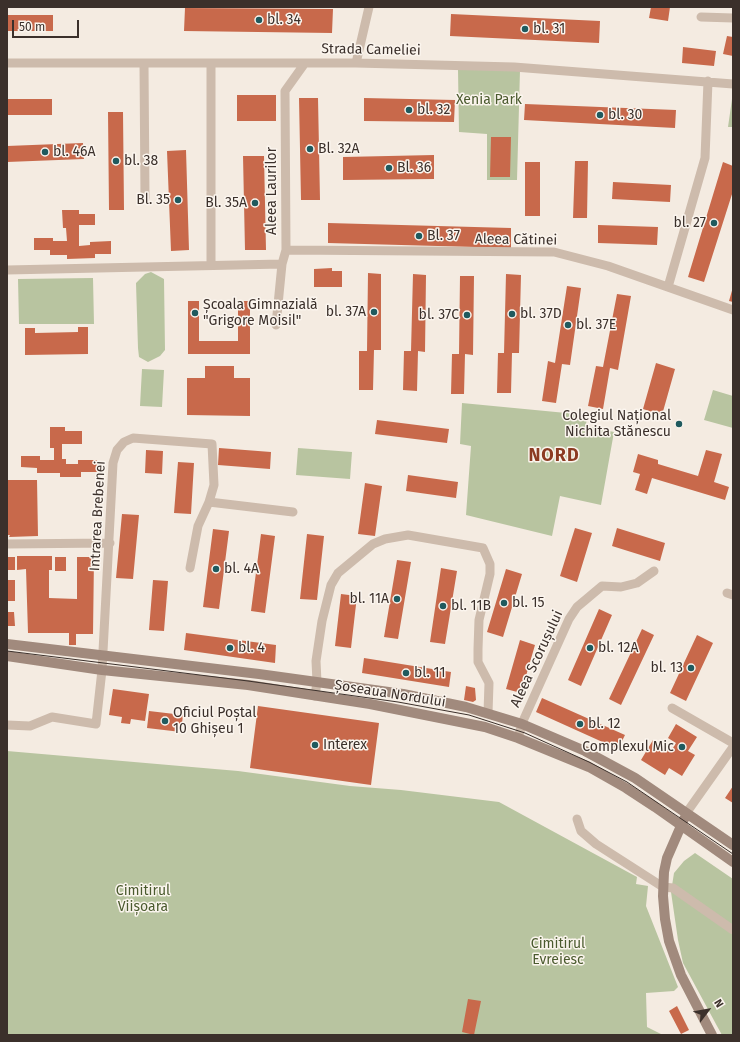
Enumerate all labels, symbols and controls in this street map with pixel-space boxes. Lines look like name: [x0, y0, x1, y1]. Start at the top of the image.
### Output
scale bar: [14, 12, 81, 38]
place label: bl. 34: [267, 12, 301, 28]
marker: bl. 34: [254, 15, 264, 25]
text: 50 m: [19, 20, 45, 34]
place label: bl. 31: [533, 21, 565, 37]
marker: bl. 31: [520, 24, 530, 34]
street label: Strada Cameliei: [321, 41, 421, 59]
park label: Xenia Park: [456, 92, 522, 108]
place label: bl. 32: [417, 102, 450, 118]
marker: bl. 32: [404, 105, 414, 115]
place label: bl. 30: [608, 107, 642, 123]
marker: bl. 30: [595, 110, 605, 120]
place label: Bl. 32A: [318, 141, 360, 157]
place label: bl. 46A: [53, 144, 95, 160]
marker: Bl. 32A: [305, 144, 315, 154]
marker: bl. 46A: [40, 147, 50, 157]
street label: Aleea Laurilor: [264, 147, 280, 235]
place label: bl. 38: [124, 153, 158, 169]
marker: bl. 38: [111, 156, 121, 166]
place label: Bl. 36: [397, 160, 431, 176]
marker: Bl. 36: [384, 163, 394, 173]
place label: Bl. 35: [136, 192, 170, 208]
marker: Bl. 35: [173, 195, 183, 205]
place label: Bl. 35A: [205, 195, 247, 211]
marker: Bl. 35A: [250, 198, 260, 208]
place label: bl. 27: [673, 215, 706, 231]
marker: bl. 27: [709, 218, 719, 228]
place label: Bl. 37: [427, 228, 460, 244]
marker: Bl. 37: [414, 231, 424, 241]
street label: Aleea Cătinei: [475, 231, 557, 249]
place label: Școala Gimnazială "Grigore Moisil": [203, 297, 318, 330]
place label: bl. 37A: [326, 304, 366, 320]
place label: bl. 37D: [520, 306, 562, 322]
marker: bl. 37A: [369, 307, 379, 317]
place label: bl. 37C: [419, 307, 459, 323]
marker: Școala Gimnazială "Grigore Moisil": [190, 308, 200, 318]
marker: bl. 37D: [507, 309, 517, 319]
marker: bl. 37C: [462, 310, 472, 320]
place label: bl. 37E: [576, 317, 616, 333]
marker: bl. 37E: [563, 320, 573, 330]
place label: Colegiul Național Nichita Stănescu: [562, 408, 671, 440]
marker: Colegiul Național Nichita Stănescu: [674, 419, 684, 429]
district label: NORD: [528, 445, 580, 467]
street label: Intrarea Brebenei: [87, 460, 109, 572]
place label: bl. 4A: [224, 561, 259, 577]
marker: bl. 4A: [211, 564, 221, 574]
place label: bl. 11A: [350, 591, 389, 607]
marker: bl. 11A: [392, 594, 402, 604]
place label: bl. 15: [512, 595, 545, 611]
place label: bl. 11B: [451, 598, 491, 614]
marker: bl. 15: [499, 598, 509, 608]
marker: bl. 11B: [438, 601, 448, 611]
street label: Aleea Scorușului: [507, 608, 567, 710]
place label: bl. 4: [238, 640, 265, 656]
place label: bl. 12A: [598, 640, 639, 656]
marker: bl. 4: [225, 643, 235, 653]
marker: bl. 12A: [585, 643, 595, 653]
place label: bl. 13: [650, 660, 683, 676]
marker: bl. 13: [686, 663, 696, 673]
place label: bl. 11: [414, 665, 445, 681]
marker: bl. 11: [401, 668, 411, 678]
street label: Șoseaua Nordului: [333, 677, 447, 711]
place label: Oficiul Poștal 10 Ghișeu 1: [173, 705, 256, 738]
marker: Oficiul Poștal 10 Ghișeu 1: [160, 716, 170, 726]
place label: bl. 12: [588, 716, 621, 732]
marker: bl. 12: [575, 719, 585, 729]
place label: Interex: [323, 737, 367, 753]
place label: Complexul Mic: [582, 739, 674, 755]
marker: Interex: [310, 740, 320, 750]
marker: Complexul Mic: [677, 742, 687, 752]
park label: Cimitirul Viișoara: [116, 883, 170, 916]
park label: Cimitirul Evreiesc: [531, 936, 585, 968]
north arrow: [688, 990, 728, 1030]
text: N: [711, 997, 726, 1010]

